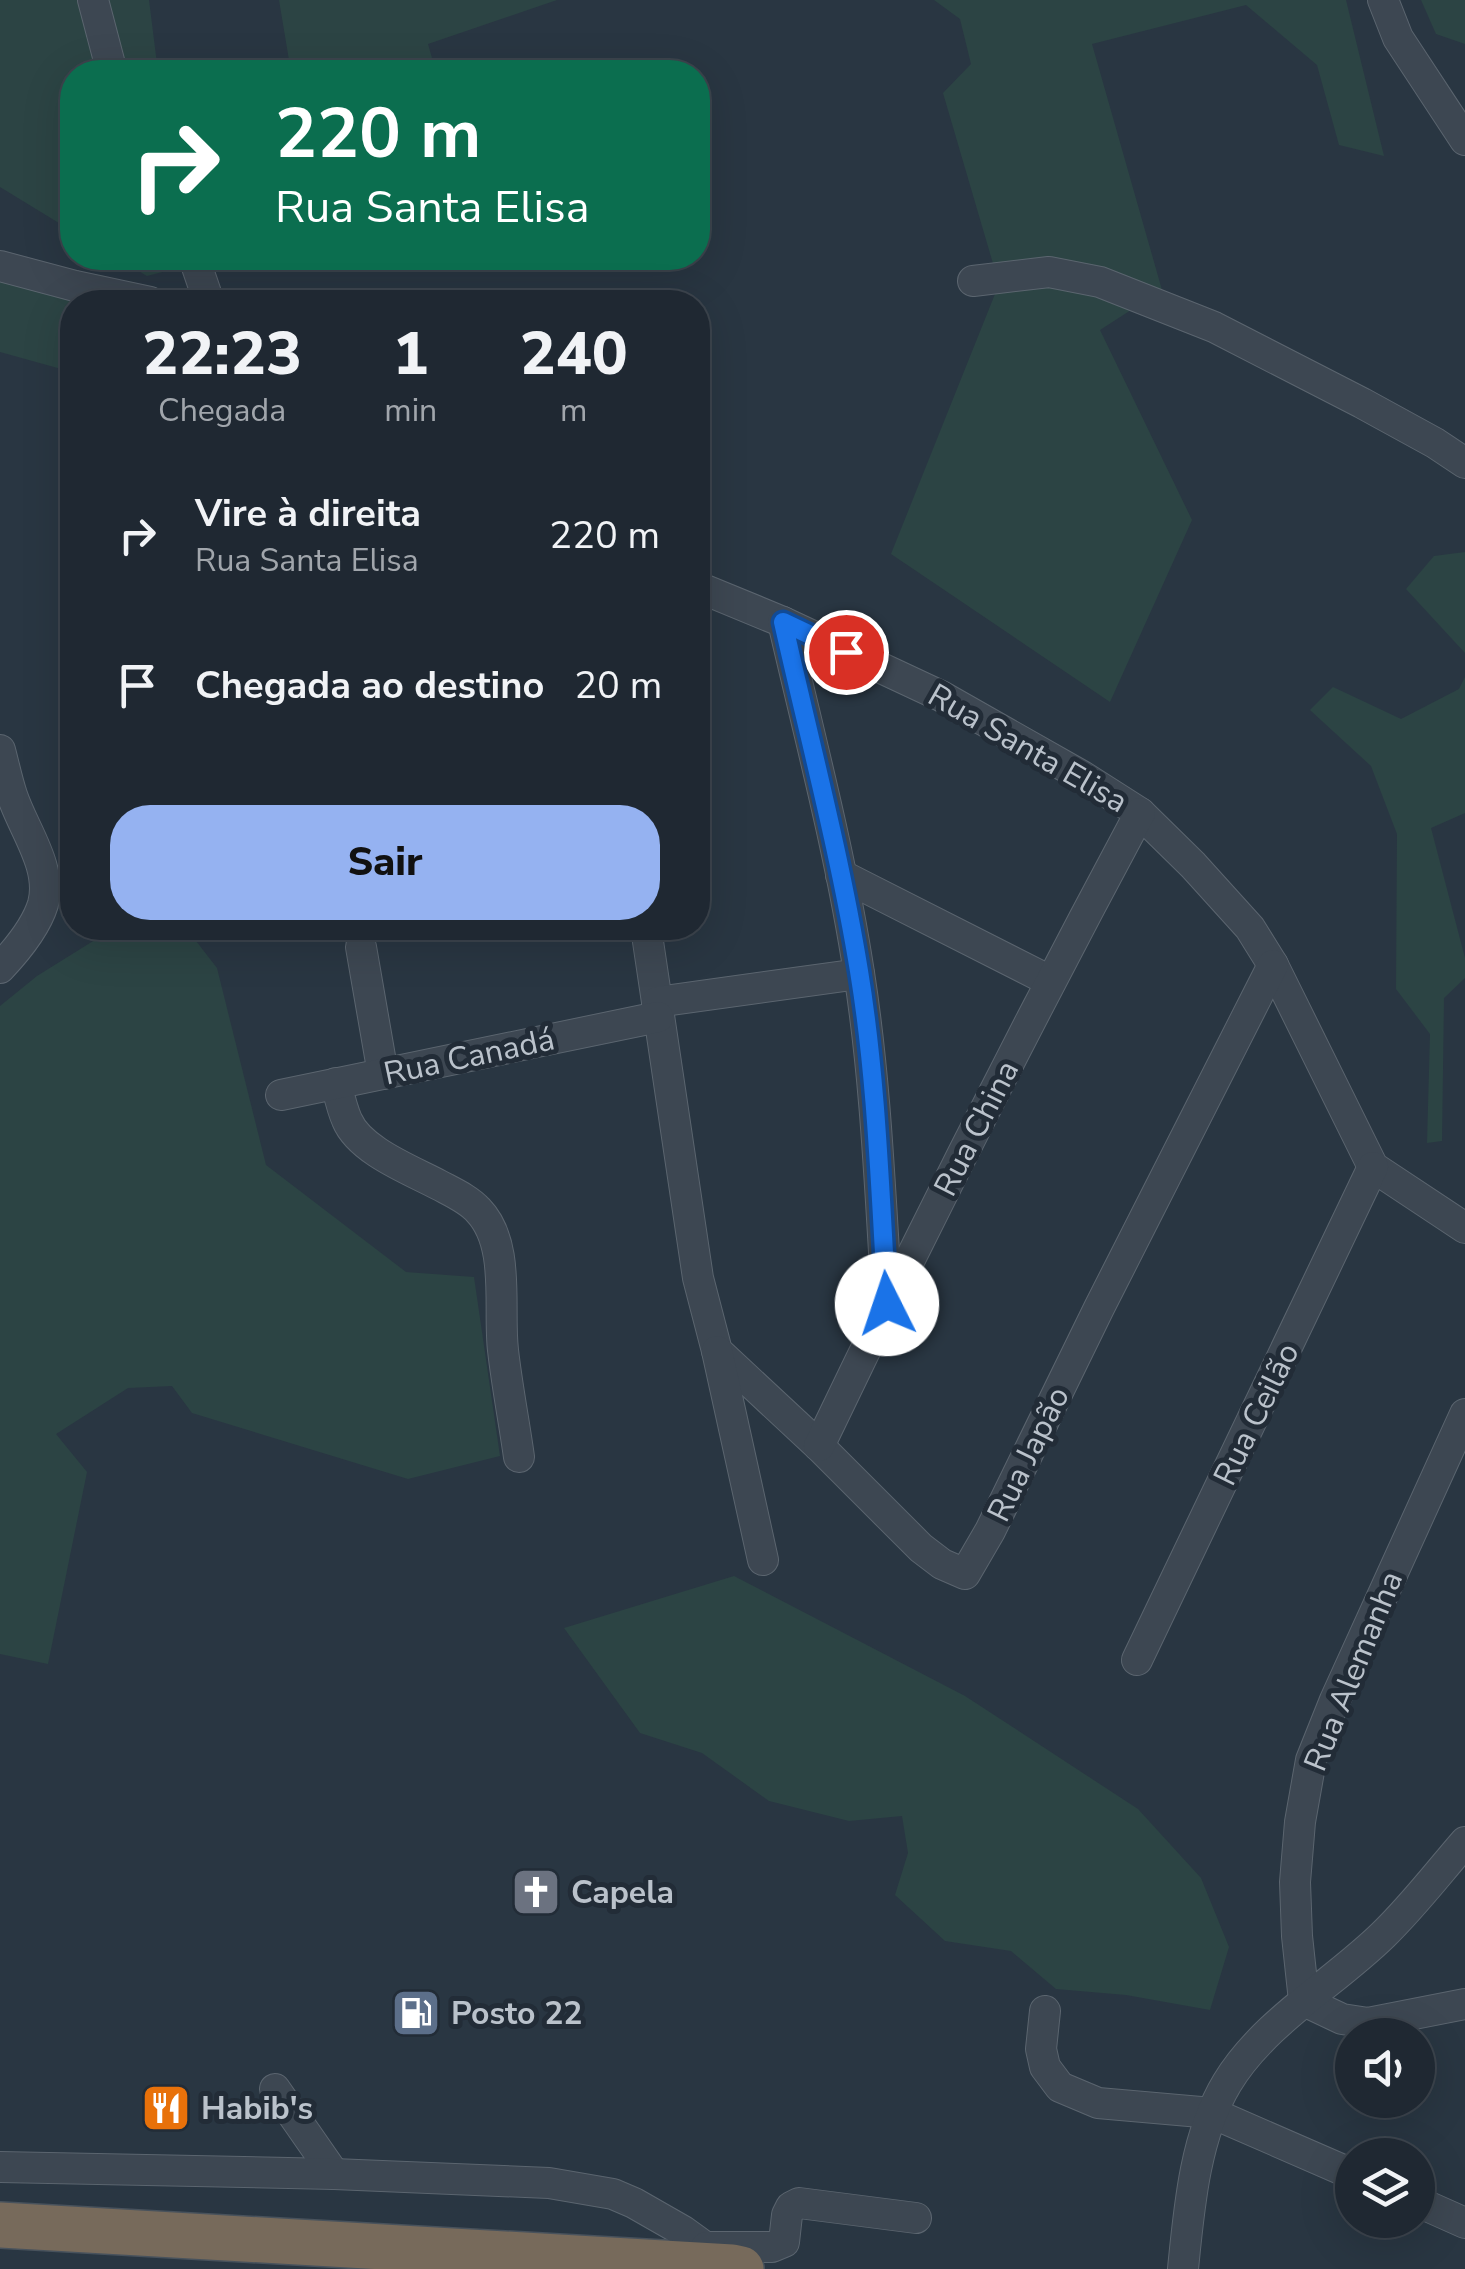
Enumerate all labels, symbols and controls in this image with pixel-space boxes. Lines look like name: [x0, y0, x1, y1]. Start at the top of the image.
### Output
text: 220 m: [275, 86, 481, 182]
icon: right: [110, 100, 240, 230]
text: Rua Santa Elisa: [275, 177, 590, 238]
text: 22:23: [142, 313, 302, 395]
text: 1: [393, 313, 429, 395]
text: 240: [520, 313, 628, 395]
text: Chegada: [158, 389, 286, 432]
text: min: [384, 389, 437, 432]
text: m: [560, 389, 587, 432]
text: Vire à direita: [195, 488, 421, 539]
icon: right: [110, 508, 165, 563]
text: 220 m: [549, 510, 660, 561]
text: Rua Santa Elisa: [195, 539, 419, 582]
pin: [804, 610, 889, 695]
icon: arrive: [819, 625, 874, 680]
icon: arrive: [110, 658, 165, 713]
text: Chegada ao destino: [195, 660, 544, 711]
text: 20 m: [574, 660, 662, 711]
street label: Rua Santa Elisa: [920, 674, 1135, 823]
button: Sair: [110, 805, 660, 920]
street label: Rua Canadá: [380, 1017, 558, 1096]
street label: Rua China: [924, 1053, 1029, 1203]
position arrow: [835, 1252, 939, 1356]
street label: Rua Ceilão: [1203, 1336, 1309, 1493]
street label: Rua Japão: [977, 1380, 1080, 1529]
street label: Rua Alemanha: [1294, 1565, 1413, 1777]
church icon: Capela: [510, 1866, 562, 1918]
place label: Capela: [571, 1871, 674, 1914]
fuel station icon: Posto 22: [390, 1987, 442, 2039]
place label: Posto 22: [451, 1992, 583, 2035]
map controls: [1335, 2018, 1435, 2238]
button: sound: [1335, 2018, 1435, 2118]
restaurant icon: Habib's: [140, 2082, 192, 2134]
place label: Habib's: [201, 2087, 313, 2130]
button: layers: [1335, 2138, 1435, 2238]

